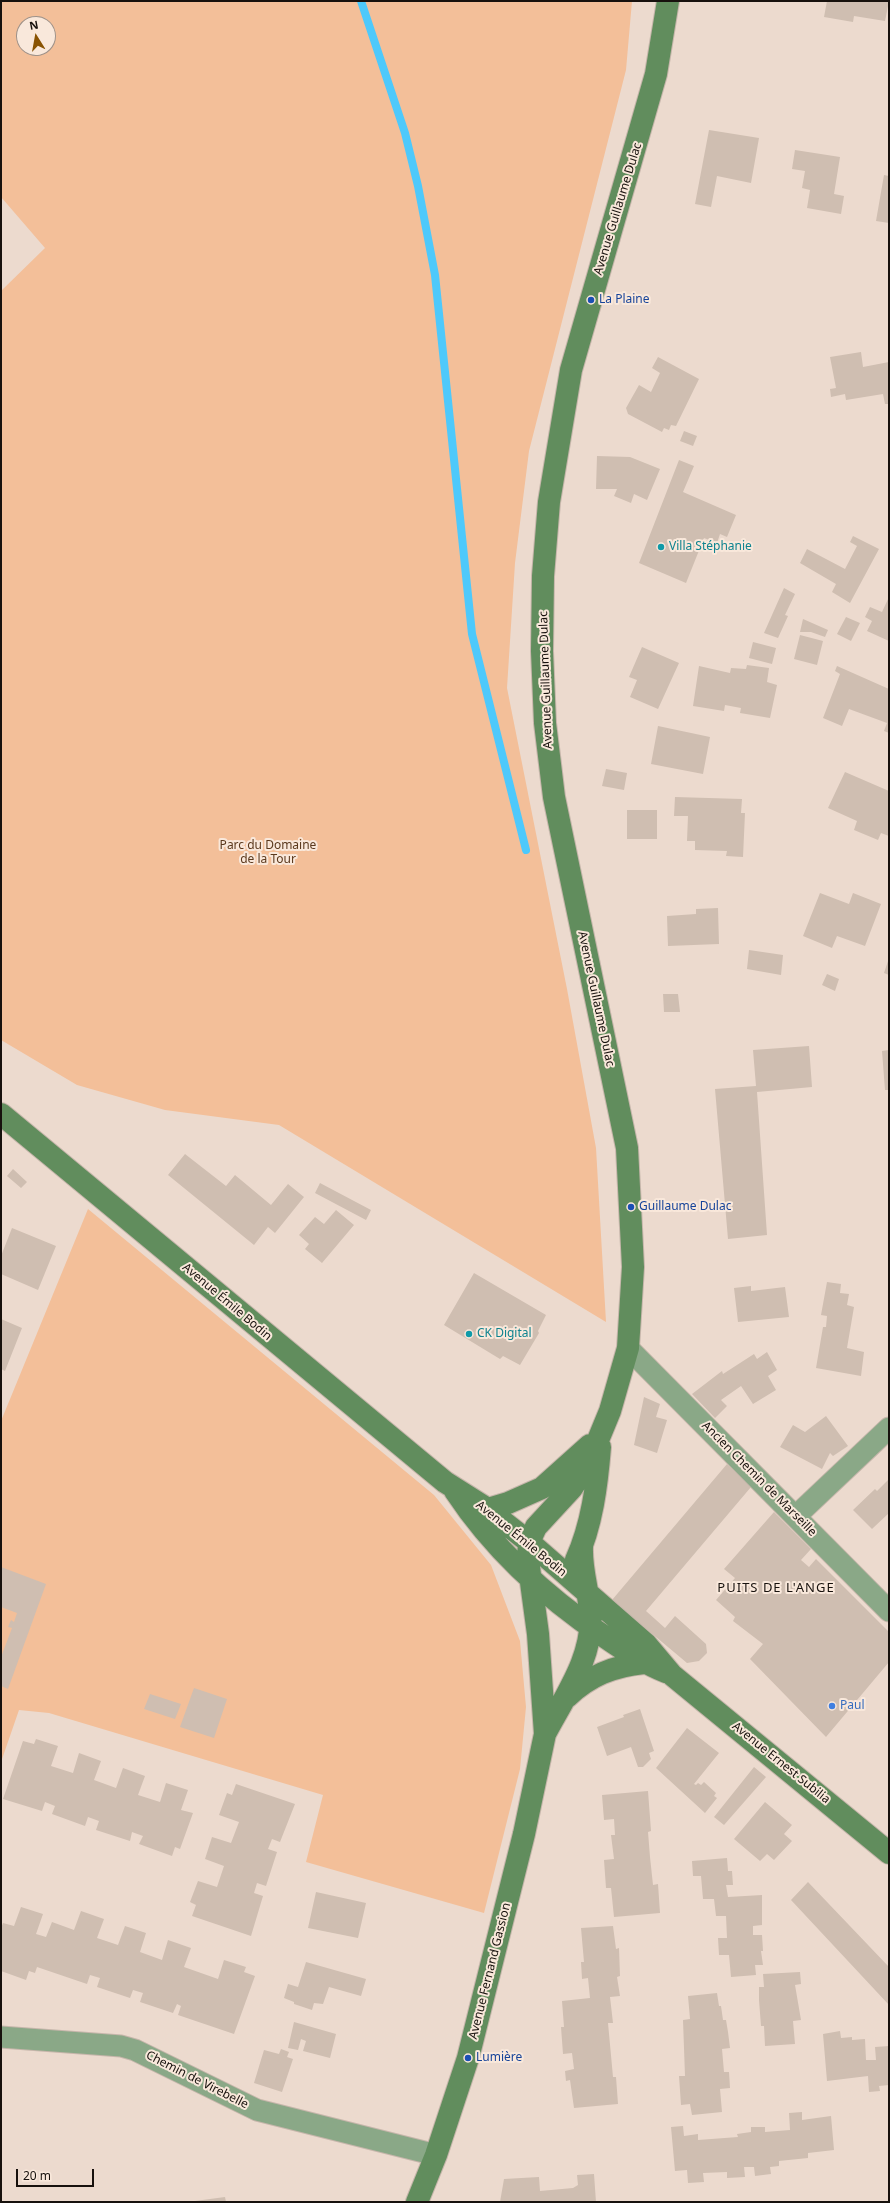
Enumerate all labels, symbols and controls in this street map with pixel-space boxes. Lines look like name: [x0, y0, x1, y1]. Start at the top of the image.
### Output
north arrow: [16, 16, 56, 56]
text: N: [28, 16, 40, 33]
street label: Avenue Guillaume Dulac: [591, 141, 645, 277]
place label: La Plaine: [599, 293, 650, 307]
marker: La Plaine: [586, 295, 596, 305]
place label: Villa Stéphanie: [669, 540, 752, 554]
marker: Villa Stéphanie: [656, 542, 666, 552]
street label: Avenue Guillaume Dulac: [536, 611, 556, 749]
park label: Parc du Domaine de la Tour: [220, 839, 316, 867]
street label: Avenue Guillaume Dulac: [575, 930, 617, 1068]
place label: Guillaume Dulac: [639, 1200, 731, 1214]
marker: Guillaume Dulac: [626, 1202, 636, 1212]
street label: Avenue Émile Bodin: [179, 1260, 275, 1344]
place label: CK Digital: [477, 1327, 532, 1341]
marker: CK Digital: [464, 1329, 474, 1339]
street label: Ancien Chemin de Marseille: [699, 1419, 819, 1539]
street label: Avenue Émile Bodin: [473, 1498, 569, 1580]
district label: PUITS DE L'ANGE: [717, 1580, 835, 1596]
place label: Paul: [840, 1699, 865, 1713]
marker: Paul: [827, 1701, 837, 1711]
street label: Avenue Ernest Subilia: [729, 1719, 833, 1807]
street label: Avenue Fernand Gassion: [466, 1901, 514, 2041]
street label: Chemin de Virebelle: [143, 2048, 251, 2112]
place label: Lumière: [476, 2051, 522, 2065]
marker: Lumière: [463, 2053, 473, 2063]
scale bar: [18, 2161, 96, 2187]
text: 20 m: [23, 2167, 51, 2184]

